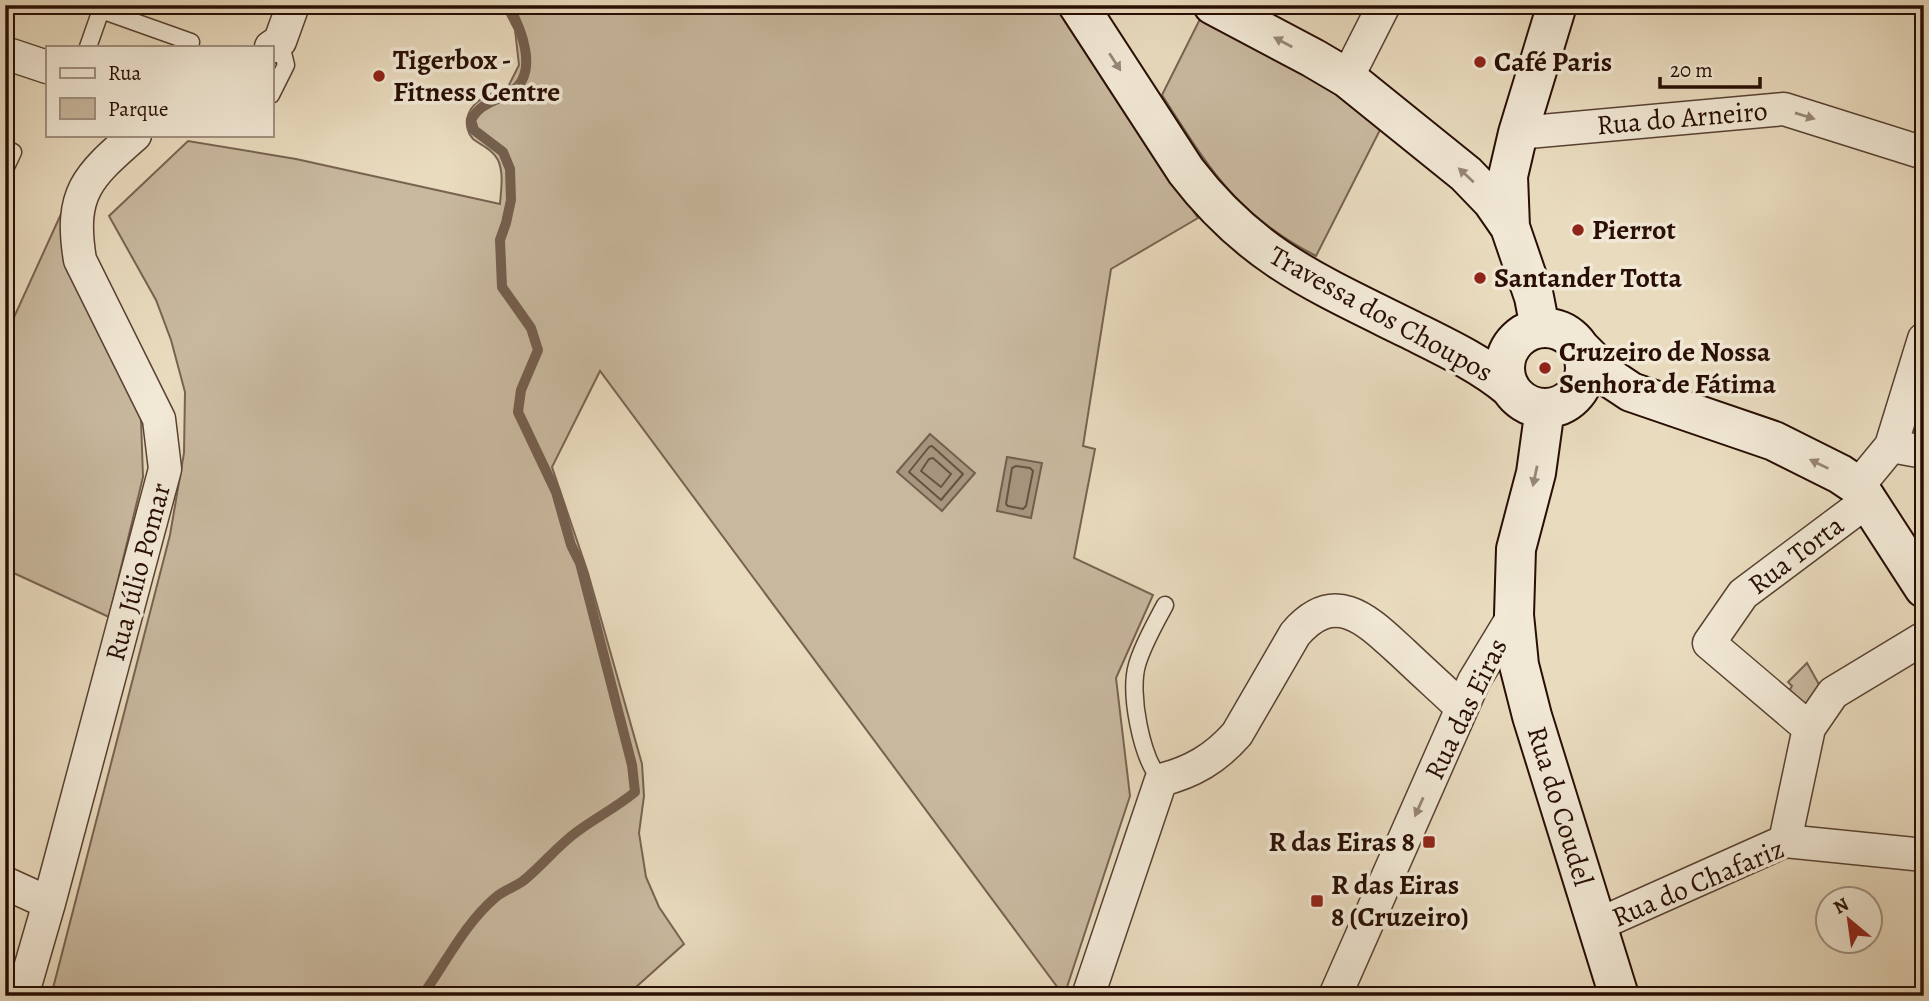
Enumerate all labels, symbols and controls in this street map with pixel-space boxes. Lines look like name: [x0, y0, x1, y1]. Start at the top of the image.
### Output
one-way arrow: [1273, 36, 1293, 47]
place label: Tigerbox - Fitness Centre: [393, 41, 560, 111]
place label: Café Paris: [1494, 43, 1612, 81]
legend: [46, 46, 273, 136]
scale bar: [1660, 46, 1759, 90]
one-way arrow: [1109, 53, 1122, 72]
marker: Café Paris: [1472, 54, 1488, 70]
text: 20 m: [1670, 56, 1713, 84]
text: Rua: [108, 59, 142, 87]
marker: Tigerbox - Fitness Centre: [371, 68, 387, 84]
street label: Rua do Arneiro: [1595, 92, 1769, 144]
text: Parque: [108, 95, 168, 123]
one-way arrow: [1794, 111, 1815, 121]
one-way arrow: [1458, 168, 1475, 184]
place label: Pierrot: [1592, 211, 1676, 249]
marker: Pierrot: [1570, 222, 1586, 238]
street label: Travessa dos Choupos: [1262, 237, 1500, 391]
place label: Santander Totta: [1494, 259, 1682, 297]
marker: Santander Totta: [1472, 270, 1488, 286]
place label: Cruzeiro de Nossa Senhora de Fátima: [1559, 333, 1777, 403]
marker: Cruzeiro de Nossa Senhora de Fátima: [1537, 360, 1553, 376]
one-way arrow: [1809, 458, 1829, 469]
one-way arrow: [1529, 465, 1540, 487]
street label: Rua Júlio Pomar: [96, 479, 180, 665]
street label: Rua Torta: [1740, 507, 1852, 603]
street label: Rua das Eiras: [1415, 632, 1517, 786]
street label: Rua do Coudel: [1518, 722, 1602, 891]
one-way arrow: [1413, 797, 1425, 817]
place label: R das Eiras 8: [1269, 823, 1415, 861]
street label: Rua do Chafariz: [1606, 830, 1790, 936]
marker: R das Eiras 8: [1421, 834, 1437, 850]
place label: R das Eiras 8 (Cruzeiro): [1331, 866, 1469, 936]
north arrow: [1814, 886, 1884, 956]
text: N: [1829, 891, 1854, 921]
marker: R das Eiras 8 (Cruzeiro): [1309, 893, 1325, 909]

